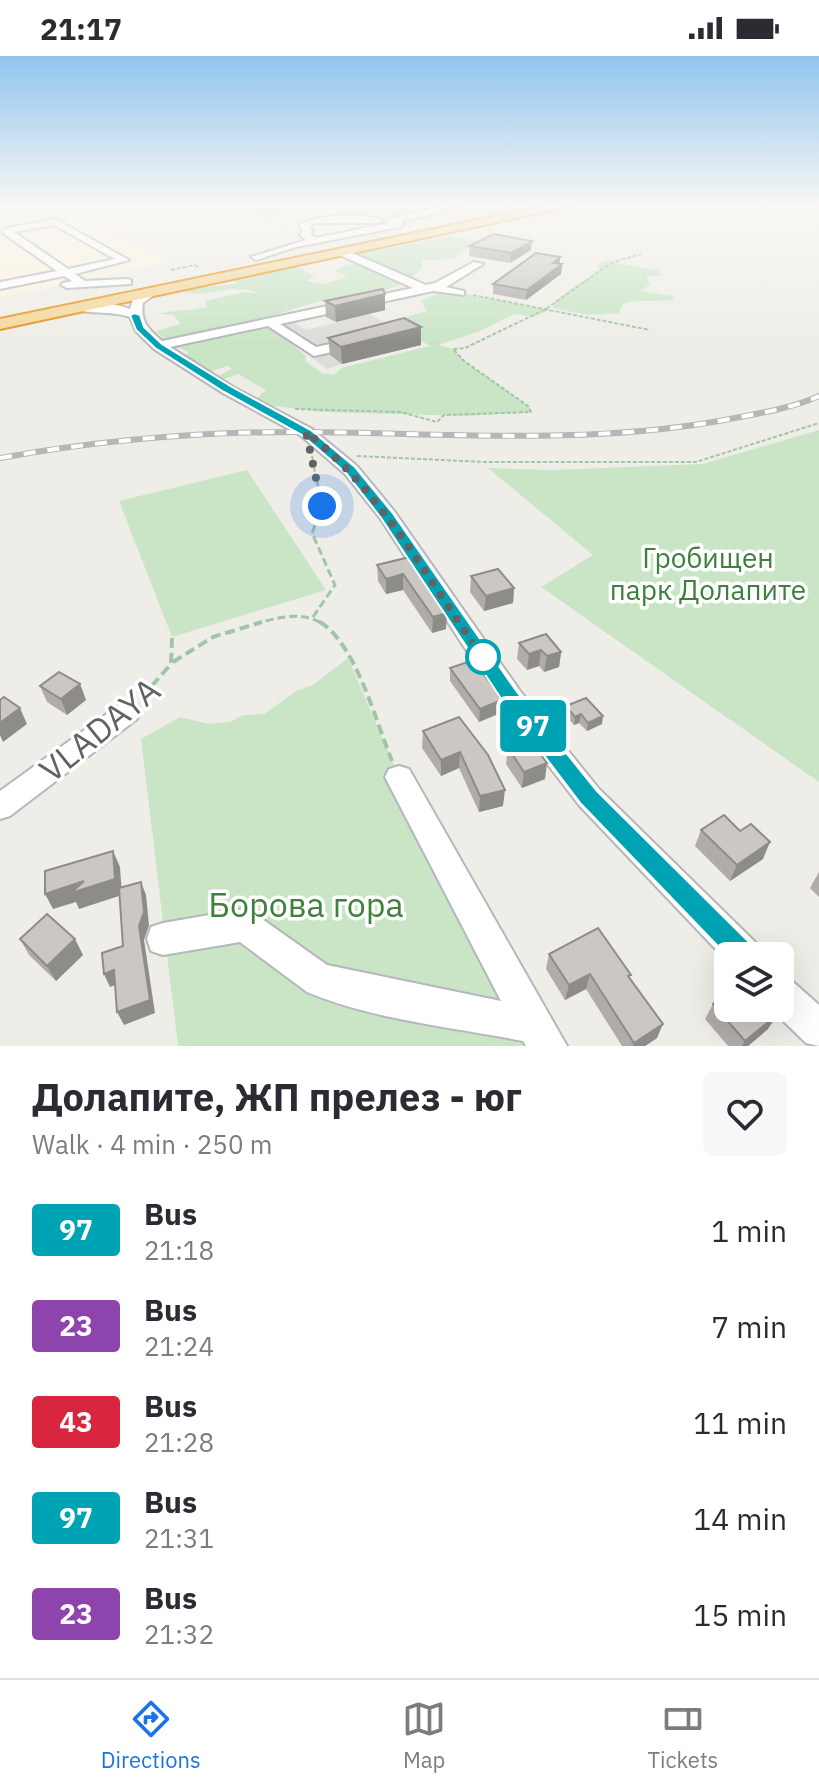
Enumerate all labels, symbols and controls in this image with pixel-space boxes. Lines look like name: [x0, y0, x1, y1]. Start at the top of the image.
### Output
text: 21:17: [40, 9, 122, 48]
your location: [302, 486, 342, 526]
park label: Гробищен парк Долапите: [610, 539, 806, 608]
unlabelled marker: [466, 640, 500, 674]
street label: VLADAYA: [30, 667, 168, 791]
line badge: 97: [497, 700, 569, 752]
text: 97: [516, 707, 550, 744]
park label: Борова гора: [208, 882, 404, 926]
map controls: [714, 942, 794, 1022]
button: layers: [714, 942, 794, 1022]
text: Долапите, ЖП прелез - юг: [32, 1072, 522, 1121]
button: heart: [703, 1072, 787, 1156]
text: Walk · 4 min · 250 m: [32, 1127, 272, 1161]
text: Bus: [144, 1194, 197, 1233]
text: 97: [59, 1211, 93, 1248]
text: 1 min: [711, 1211, 787, 1250]
text: 21:18: [144, 1233, 214, 1267]
text: Bus: [144, 1290, 197, 1329]
text: 23: [59, 1307, 93, 1344]
text: 7 min: [711, 1307, 787, 1346]
text: 21:24: [144, 1329, 214, 1363]
text: Bus: [144, 1386, 197, 1425]
text: 43: [59, 1403, 93, 1440]
text: 11 min: [693, 1403, 787, 1442]
text: 21:28: [144, 1425, 214, 1459]
text: Bus: [144, 1482, 197, 1521]
text: 97: [59, 1499, 93, 1536]
text: 14 min: [693, 1499, 787, 1538]
text: 21:31: [144, 1521, 214, 1555]
text: Bus: [144, 1578, 197, 1617]
text: 23: [59, 1595, 93, 1632]
text: 15 min: [693, 1595, 787, 1634]
text: 21:32: [144, 1617, 214, 1651]
tab: Directions: [101, 1697, 201, 1774]
tab: Map: [402, 1697, 446, 1774]
tab: Tickets: [647, 1697, 718, 1774]

